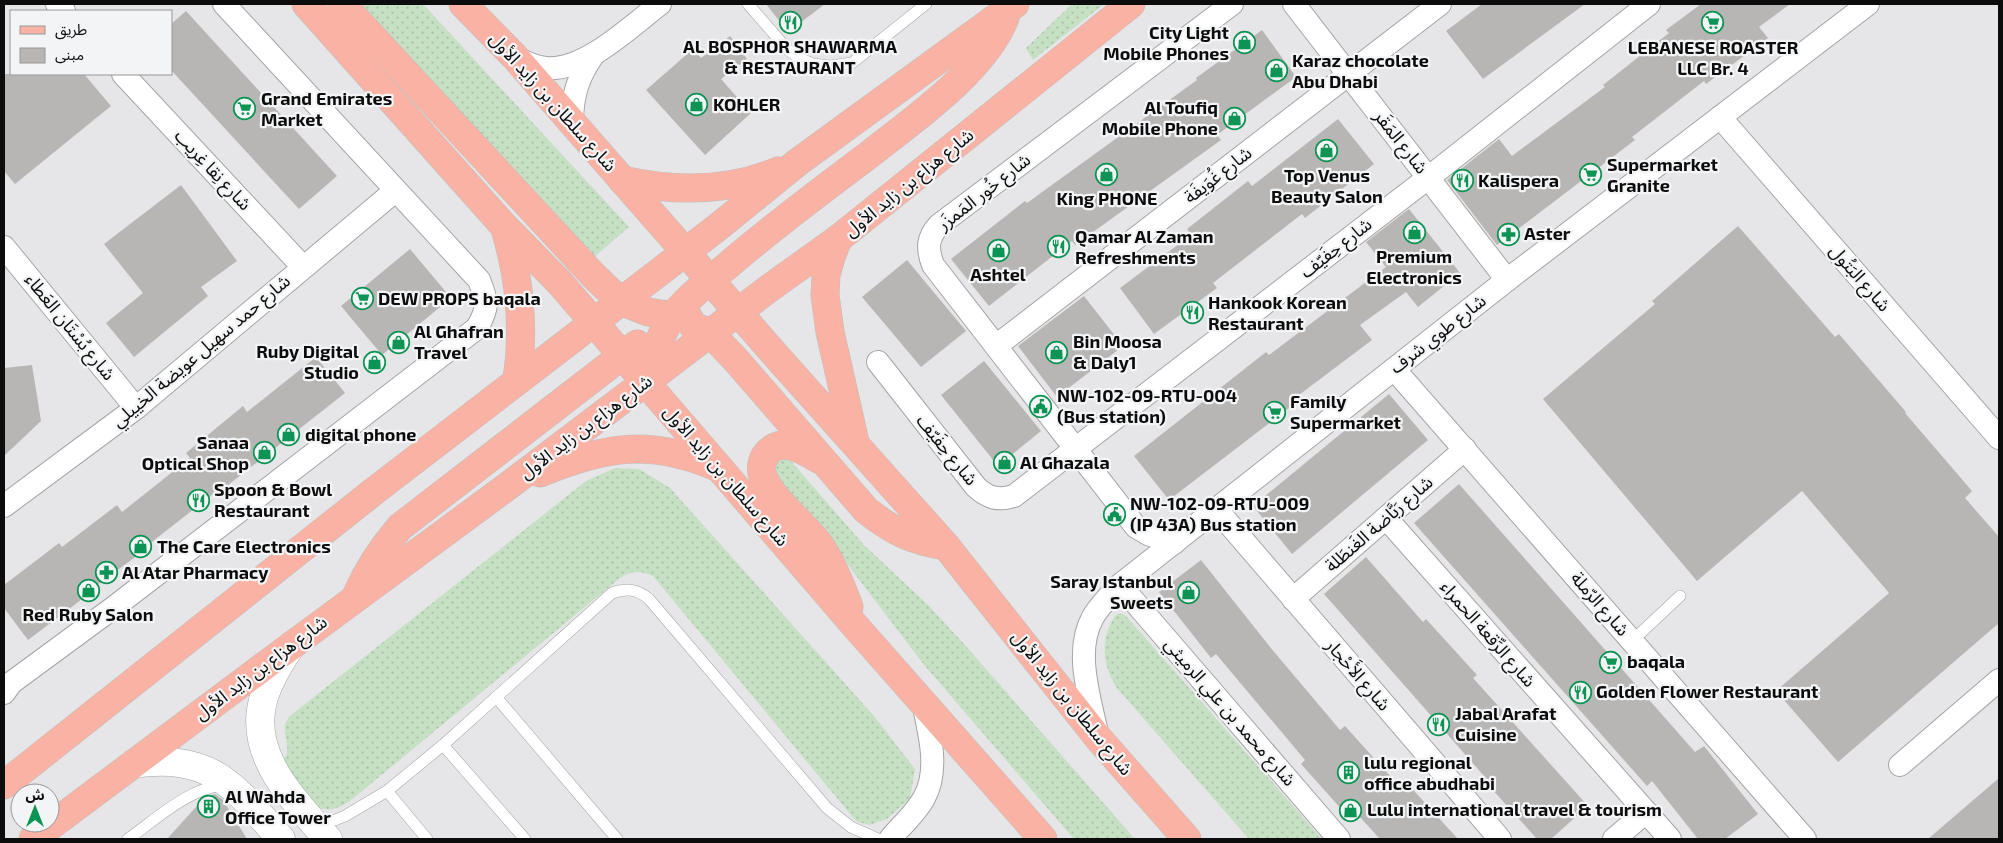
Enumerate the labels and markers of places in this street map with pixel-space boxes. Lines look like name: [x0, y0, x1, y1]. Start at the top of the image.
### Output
restaurant icon: AL BOSPHOR SHAWARMA & RESTAURANT: [778, 10, 802, 34]
supermarket icon: LEBANESE ROASTER LLC Br. 4: [1701, 11, 1725, 35]
place label: City Light Mobile Phones: [1103, 21, 1230, 64]
shop icon: City Light Mobile Phones: [1233, 31, 1257, 55]
place label: AL BOSPHOR SHAWARMA & RESTAURANT: [683, 35, 897, 78]
place label: LEBANESE ROASTER LLC Br. 4: [1628, 36, 1799, 79]
place label: Karaz chocolate Abu Dhabi: [1292, 49, 1429, 92]
shop icon: Karaz chocolate Abu Dhabi: [1264, 59, 1288, 83]
place label: Grand Emirates Market: [261, 87, 392, 130]
shop icon: KOHLER: [685, 93, 709, 117]
place label: KOHLER: [713, 93, 781, 115]
place label: Al Toufiq Mobile Phone: [1102, 96, 1218, 139]
supermarket icon: Grand Emirates Market: [233, 97, 257, 121]
shop icon: Al Toufiq Mobile Phone: [1222, 106, 1246, 130]
shop icon: Top Venus Beauty Salon: [1315, 139, 1339, 163]
place label: Supermarket Granite: [1607, 153, 1719, 196]
shop icon: King PHONE: [1095, 162, 1119, 186]
supermarket icon: Supermarket Granite: [1579, 163, 1603, 187]
place label: Top Venus Beauty Salon: [1271, 164, 1383, 207]
restaurant icon: Kalispera: [1450, 169, 1474, 193]
place label: Kalispera: [1478, 169, 1559, 191]
place label: King PHONE: [1057, 187, 1157, 209]
shop icon: Premium Electronics: [1402, 220, 1426, 244]
pharmacy icon: Aster: [1496, 222, 1520, 246]
place label: Aster: [1524, 222, 1571, 244]
place label: Qamar Al Zaman Refreshments: [1075, 225, 1213, 268]
restaurant icon: Qamar Al Zaman Refreshments: [1047, 235, 1071, 259]
shop icon: Ashtel: [986, 238, 1010, 262]
place label: Premium Electronics: [1366, 245, 1462, 288]
place label: Ashtel: [970, 263, 1026, 285]
supermarket icon: DEW PROPS baqala: [350, 287, 374, 311]
place label: DEW PROPS baqala: [378, 287, 541, 309]
place label: Hankook Korean Restaurant: [1208, 291, 1347, 334]
restaurant icon: Hankook Korean Restaurant: [1180, 301, 1204, 325]
place label: Al Ghafran Travel: [414, 320, 504, 363]
shop icon: Al Ghafran Travel: [386, 330, 410, 354]
place label: Bin Moosa & Daly1: [1073, 330, 1162, 373]
place label: Ruby Digital Studio: [256, 340, 359, 383]
shop icon: Bin Moosa & Daly1: [1045, 340, 1069, 364]
shop icon: Ruby Digital Studio: [363, 350, 387, 374]
place label: NW-102-09-RTU-004 (Bus station): [1057, 384, 1237, 427]
place label: Family Supermarket: [1290, 390, 1402, 433]
public building icon: NW-102-09-RTU-004 (Bus station): [1029, 394, 1053, 418]
supermarket icon: Family Supermarket: [1262, 400, 1286, 424]
shop icon: digital phone: [277, 423, 301, 447]
place label: digital phone: [305, 423, 416, 445]
place label: Sanaa Optical Shop: [142, 431, 249, 474]
shop icon: Sanaa Optical Shop: [253, 441, 277, 465]
shop icon: Al Ghazala: [992, 451, 1016, 475]
place label: Al Ghazala: [1020, 451, 1110, 473]
place label: Spoon & Bowl Restaurant: [214, 478, 332, 521]
restaurant icon: Spoon & Bowl Restaurant: [186, 488, 210, 512]
place label: NW-102-09-RTU-009 (IP 43A) Bus station: [1130, 492, 1309, 535]
public building icon: NW-102-09-RTU-009 (IP 43A) Bus station: [1102, 502, 1126, 526]
shop icon: The Care Electronics: [129, 535, 153, 559]
place label: The Care Electronics: [157, 535, 331, 557]
pharmacy icon: Al Atar Pharmacy: [94, 561, 118, 585]
place label: Al Atar Pharmacy: [122, 561, 269, 583]
place label: Saray Istanbul Sweets: [1050, 570, 1173, 613]
shop icon: Red Ruby Salon: [76, 578, 100, 602]
shop icon: Saray Istanbul Sweets: [1177, 580, 1201, 604]
place label: Red Ruby Salon: [22, 603, 154, 625]
supermarket icon: baqala: [1599, 650, 1623, 674]
place label: baqala: [1627, 650, 1685, 672]
restaurant icon: Golden Flower Restaurant: [1568, 680, 1592, 704]
place label: Golden Flower Restaurant: [1596, 680, 1819, 702]
place label: Jabal Arafat Cuisine: [1455, 702, 1557, 745]
restaurant icon: Jabal Arafat Cuisine: [1427, 712, 1451, 736]
place label: lulu regional office abudhabi: [1364, 751, 1495, 794]
building icon: lulu regional office abudhabi: [1336, 761, 1360, 785]
place label: Al Wahda Office Tower: [225, 785, 331, 828]
building icon: Al Wahda Office Tower: [197, 795, 221, 819]
shop icon: Lulu international travel & tourism: [1339, 798, 1363, 822]
place label: Lulu international travel & tourism: [1367, 798, 1662, 820]

